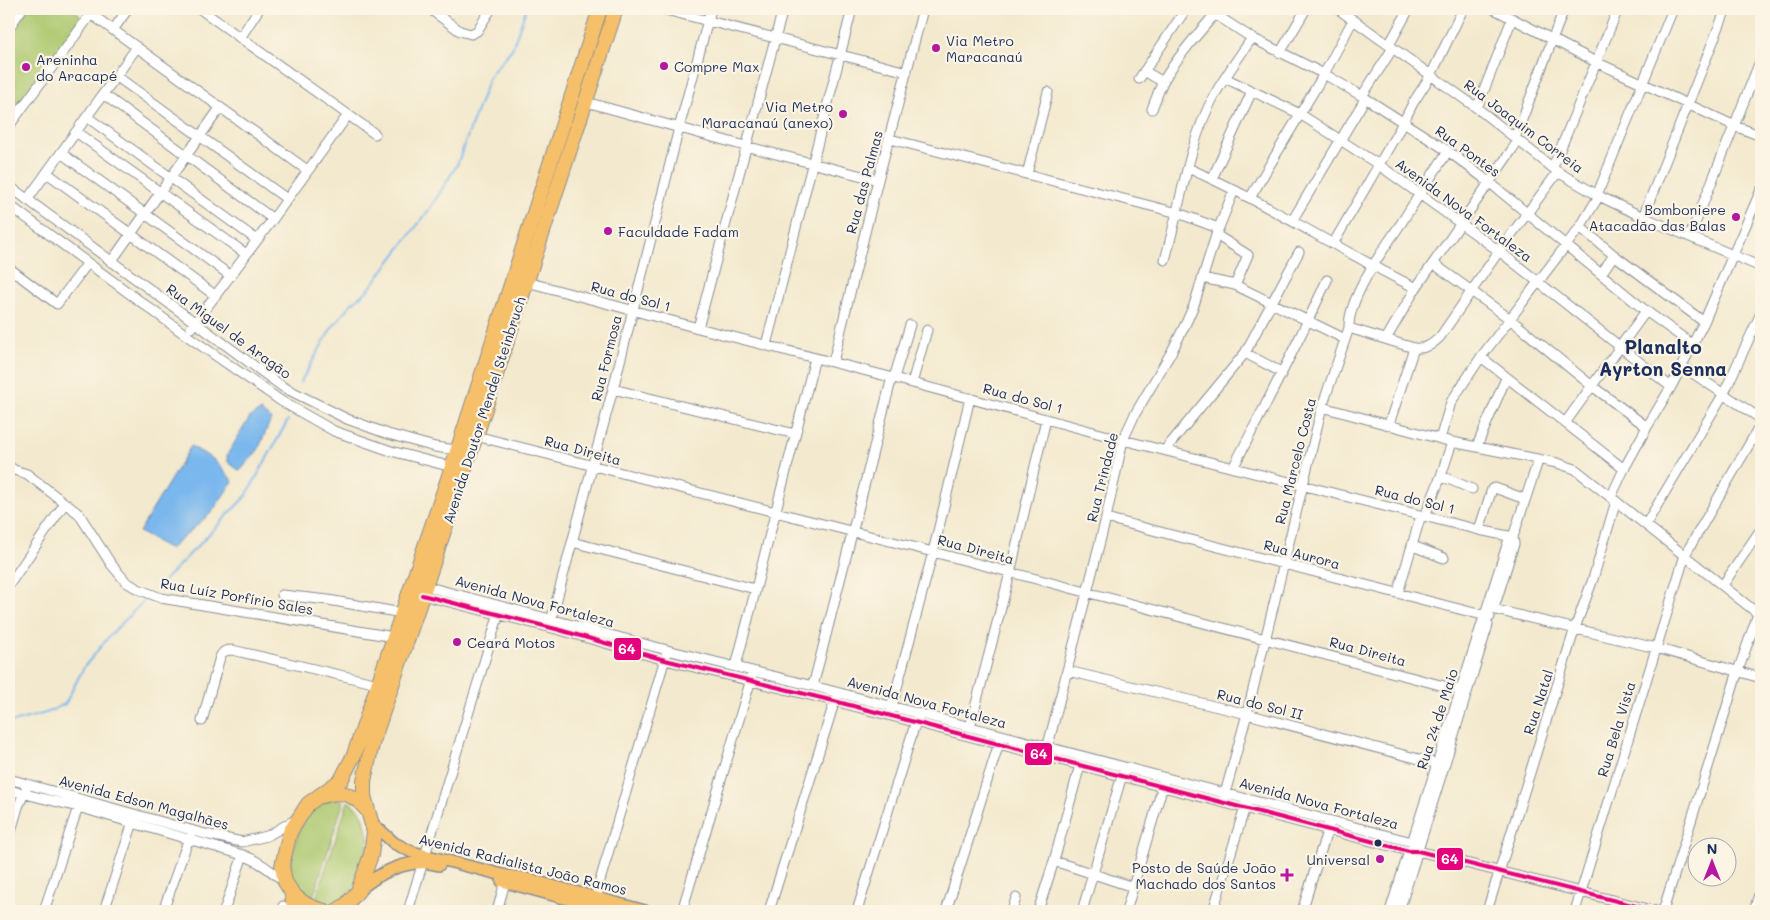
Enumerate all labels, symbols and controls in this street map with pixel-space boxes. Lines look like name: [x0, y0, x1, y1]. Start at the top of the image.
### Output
place label: Via Metro Maracanaú: [946, 31, 1023, 66]
marker: Via Metro Maracanaú: [930, 42, 942, 54]
place label: Areninha do Aracapé: [36, 50, 117, 85]
place label: Compre Max: [674, 57, 759, 76]
marker: Compre Max: [658, 60, 670, 72]
marker: Areninha do Aracapé: [20, 61, 32, 73]
street label: Rua Joaquim Correia: [1460, 75, 1588, 177]
place label: Via Metro Maracanaú (anexo): [702, 97, 833, 132]
marker: Via Metro Maracanaú (anexo): [837, 108, 849, 120]
street label: Rua Pontes: [1432, 121, 1504, 181]
street label: Rua das Palmas: [841, 128, 887, 236]
street label: Avenida Nova Fortaleza: [1392, 154, 1536, 266]
place label: Bomboniere Atacadão das Balas: [1589, 200, 1726, 235]
marker: Bomboniere Atacadão das Balas: [1730, 211, 1742, 223]
place label: Faculdade Fadam: [618, 222, 739, 241]
marker: Faculdade Fadam: [602, 225, 614, 237]
street label: Rua do Sol 1: [589, 276, 673, 316]
street label: Rua Miguel de Aragão: [163, 279, 295, 383]
street label: Avenida Doutor Mendel Steinbruch: [438, 294, 530, 526]
street label: Rua Formosa: [586, 313, 626, 403]
district label: Planalto Ayrton Senna: [1599, 334, 1727, 381]
street label: Rua do Sol 1: [981, 378, 1065, 418]
street label: Rua Marcelo Costa: [1270, 396, 1320, 526]
street label: Rua Trindade: [1082, 430, 1122, 524]
street label: Rua Direita: [543, 431, 623, 469]
street label: Rua do Sol 1: [1373, 480, 1457, 518]
street label: Rua Direita: [936, 530, 1016, 568]
street label: Rua Aurora: [1262, 535, 1342, 573]
street label: Avenida Nova Fortaleza: [453, 571, 617, 631]
street label: Rua Luíz Porfírio Sales: [159, 573, 315, 619]
street label: Rua Direita: [1328, 632, 1408, 670]
place label: Ceará Motos: [467, 633, 555, 652]
marker: Ceará Motos: [451, 636, 463, 648]
line badge: 64: [613, 637, 642, 661]
text: 64: [618, 639, 636, 658]
street label: Rua 24 de Maio: [1412, 666, 1462, 772]
street label: Rua Natal: [1519, 667, 1557, 737]
street label: Avenida Nova Fortaleza: [845, 672, 1009, 732]
street label: Rua Bela Vista: [1592, 679, 1640, 779]
street label: Rua do Sol II: [1215, 684, 1305, 724]
line badge: 64: [1024, 742, 1053, 766]
text: 64: [1030, 744, 1048, 763]
street label: Avenida Edson Magalhães: [57, 770, 231, 834]
street label: Avenida Nova Fortaleza: [1237, 773, 1401, 833]
street label: Avenida Radialista João Ramos: [417, 829, 629, 899]
unlabelled marker: [1373, 838, 1383, 848]
north arrow: [1688, 838, 1738, 888]
text: N: [1707, 839, 1717, 858]
line badge: 64: [1436, 847, 1464, 871]
text: 64: [1441, 849, 1459, 868]
place label: Universal: [1306, 850, 1370, 869]
marker: Universal: [1374, 853, 1386, 865]
place label: Posto de Saúde João Machado dos Santos: [1132, 858, 1276, 893]
marker: Posto de Saúde João Machado dos Santos: [1280, 868, 1294, 882]

